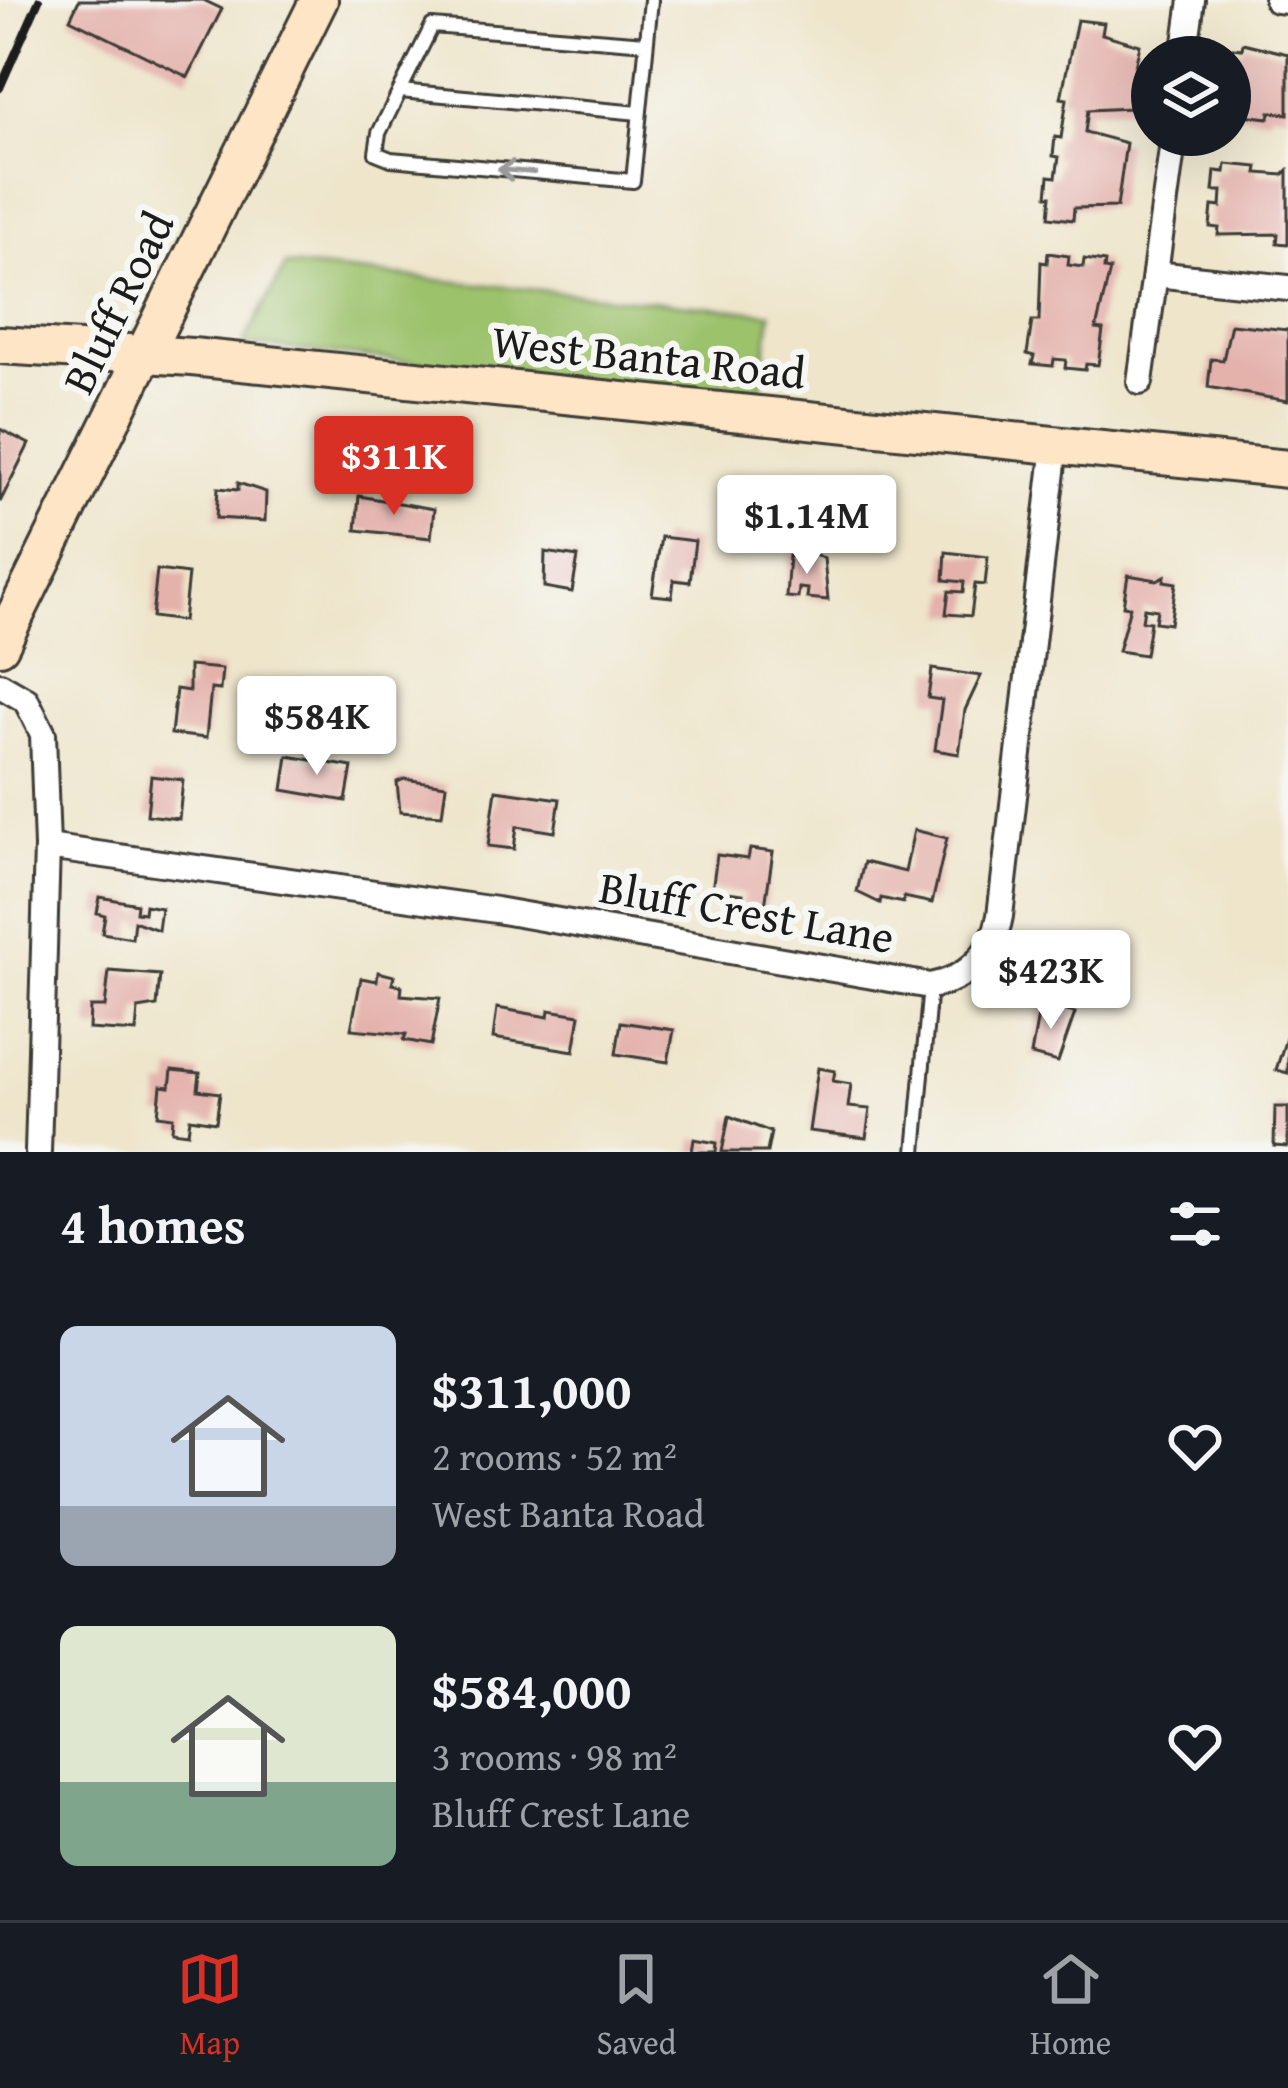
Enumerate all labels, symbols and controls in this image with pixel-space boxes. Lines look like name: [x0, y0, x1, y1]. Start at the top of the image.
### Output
map controls: [1131, 36, 1251, 156]
button: layers: [1131, 36, 1251, 156]
one-way arrow: [497, 159, 536, 182]
street label: Bluff Road: [45, 200, 189, 404]
street label: West Banta Road: [489, 307, 809, 405]
pin: $311K: [310, 416, 478, 518]
text: $311K: [341, 426, 447, 483]
pin: $1.14M: [709, 475, 905, 577]
text: $1.14M: [744, 485, 870, 542]
pin: $584K: [233, 676, 401, 778]
text: $584K: [264, 686, 370, 743]
street label: Bluff Crest Lane: [595, 853, 899, 969]
pin: $423K: [967, 930, 1135, 1032]
text: $423K: [998, 940, 1104, 997]
text: 4 homes: [60, 1187, 246, 1262]
icon: filters: [1162, 1191, 1228, 1257]
text: $311,000: [432, 1352, 631, 1427]
icon: home: [156, 1374, 300, 1518]
icon: heart: [1162, 1413, 1228, 1479]
text: 2 rooms · 52 m²: [432, 1427, 677, 1484]
text: West Banta Road: [432, 1484, 705, 1541]
text: $584,000: [432, 1652, 631, 1727]
icon: home: [156, 1674, 300, 1818]
icon: heart: [1162, 1713, 1228, 1779]
text: 3 rooms · 98 m²: [432, 1727, 677, 1784]
text: Bluff Crest Lane: [432, 1784, 690, 1841]
tab: Map: [177, 1946, 243, 2066]
tab: Saved: [596, 1946, 676, 2066]
tab: Home: [1030, 1946, 1111, 2066]

